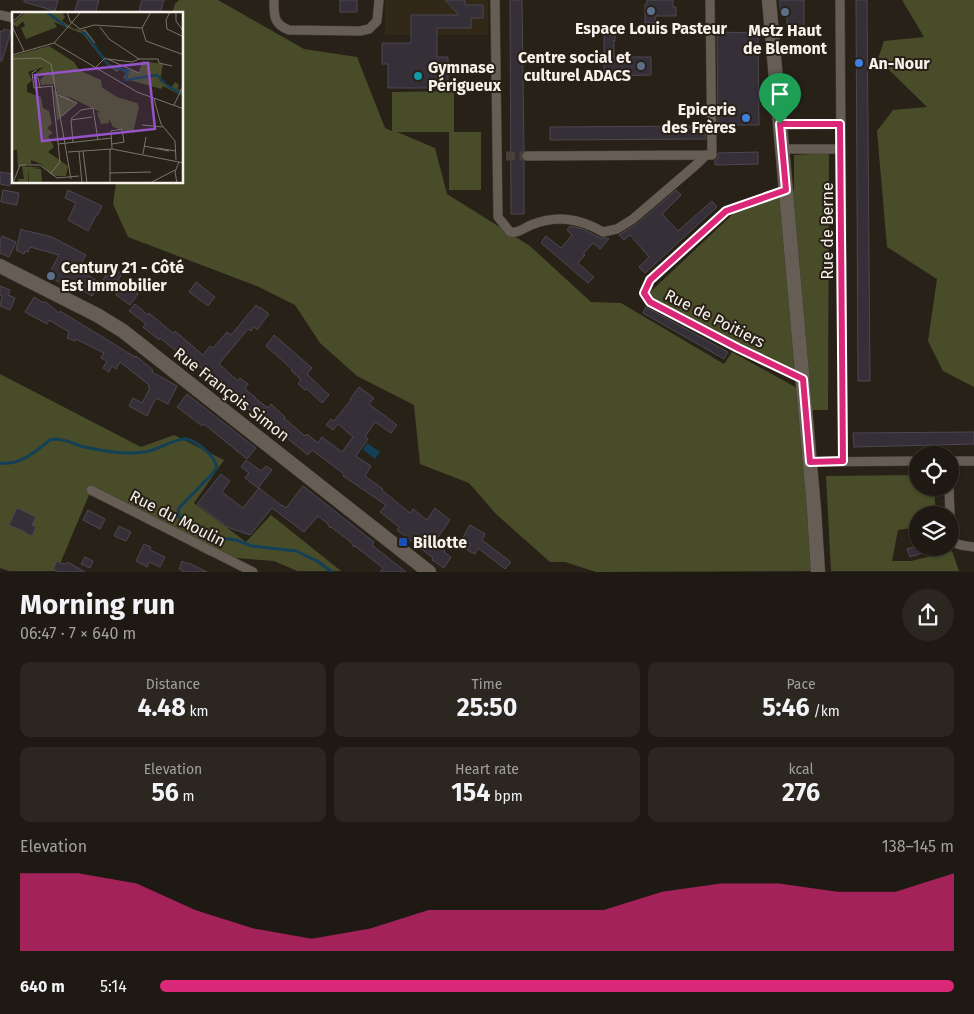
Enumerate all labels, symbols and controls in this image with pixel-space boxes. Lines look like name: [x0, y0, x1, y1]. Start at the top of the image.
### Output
marker: Espace Louis Pasteur: [645, 5, 657, 17]
marker: Metz Haut de Blemont: [779, 6, 791, 18]
inset map: [12, 12, 184, 184]
place label: Espace Louis Pasteur: [575, 19, 728, 38]
place label: Metz Haut de Blemont: [743, 21, 828, 58]
place label: Centre social et culturel ADACS: [518, 48, 632, 85]
place label: An-Nour: [868, 54, 930, 73]
marker: An-Nour: [853, 57, 865, 69]
place label: Gymnase Périgueux: [428, 58, 502, 95]
marker: Centre social et culturel ADACS: [635, 60, 647, 72]
marker: Gymnase Périgueux: [412, 70, 424, 82]
pin: [759, 73, 801, 124]
icon: arrive: [766, 80, 794, 108]
place label: Epicerie des Frères: [662, 100, 736, 137]
marker: Epicerie des Frères: [740, 112, 752, 124]
street label: Rue de Berne: [818, 182, 837, 280]
place label: Century 21 - Côté Est Immobilier: [61, 258, 184, 295]
marker: Century 21 - Côté Est Immobilier: [45, 270, 57, 282]
street label: Rue de Poitiers: [662, 285, 768, 352]
street label: Rue François Simon: [169, 343, 293, 446]
map controls: [909, 446, 959, 556]
button: locate: [909, 446, 959, 496]
street label: Rue du Moulin: [127, 486, 229, 551]
button: layers: [909, 506, 959, 556]
place label: Billotte: [413, 533, 467, 552]
marker: Billotte: [397, 536, 409, 548]
text: Morning run: [20, 588, 175, 621]
button: share: [902, 589, 954, 641]
text: 06:47 · 7 × 640 m: [20, 624, 136, 643]
text: Distance: [146, 676, 200, 693]
text: Time: [472, 676, 502, 693]
text: Pace: [786, 676, 816, 693]
text: 4.48: [137, 693, 186, 723]
text: 25:50: [457, 693, 517, 723]
text: 5:46: [762, 693, 810, 723]
text: km: [186, 703, 209, 720]
text: /km: [810, 703, 840, 720]
text: Elevation: [144, 761, 202, 778]
text: Heart rate: [455, 761, 519, 778]
text: kcal: [788, 761, 814, 778]
text: 56: [151, 778, 179, 808]
text: 154: [451, 778, 490, 808]
text: 276: [782, 778, 820, 808]
text: m: [179, 788, 195, 805]
text: bpm: [490, 788, 523, 805]
text: Elevation: [20, 837, 87, 856]
text: 138–145 m: [882, 837, 954, 856]
text: 640 m: [20, 977, 65, 996]
text: 5:14: [100, 977, 127, 996]

